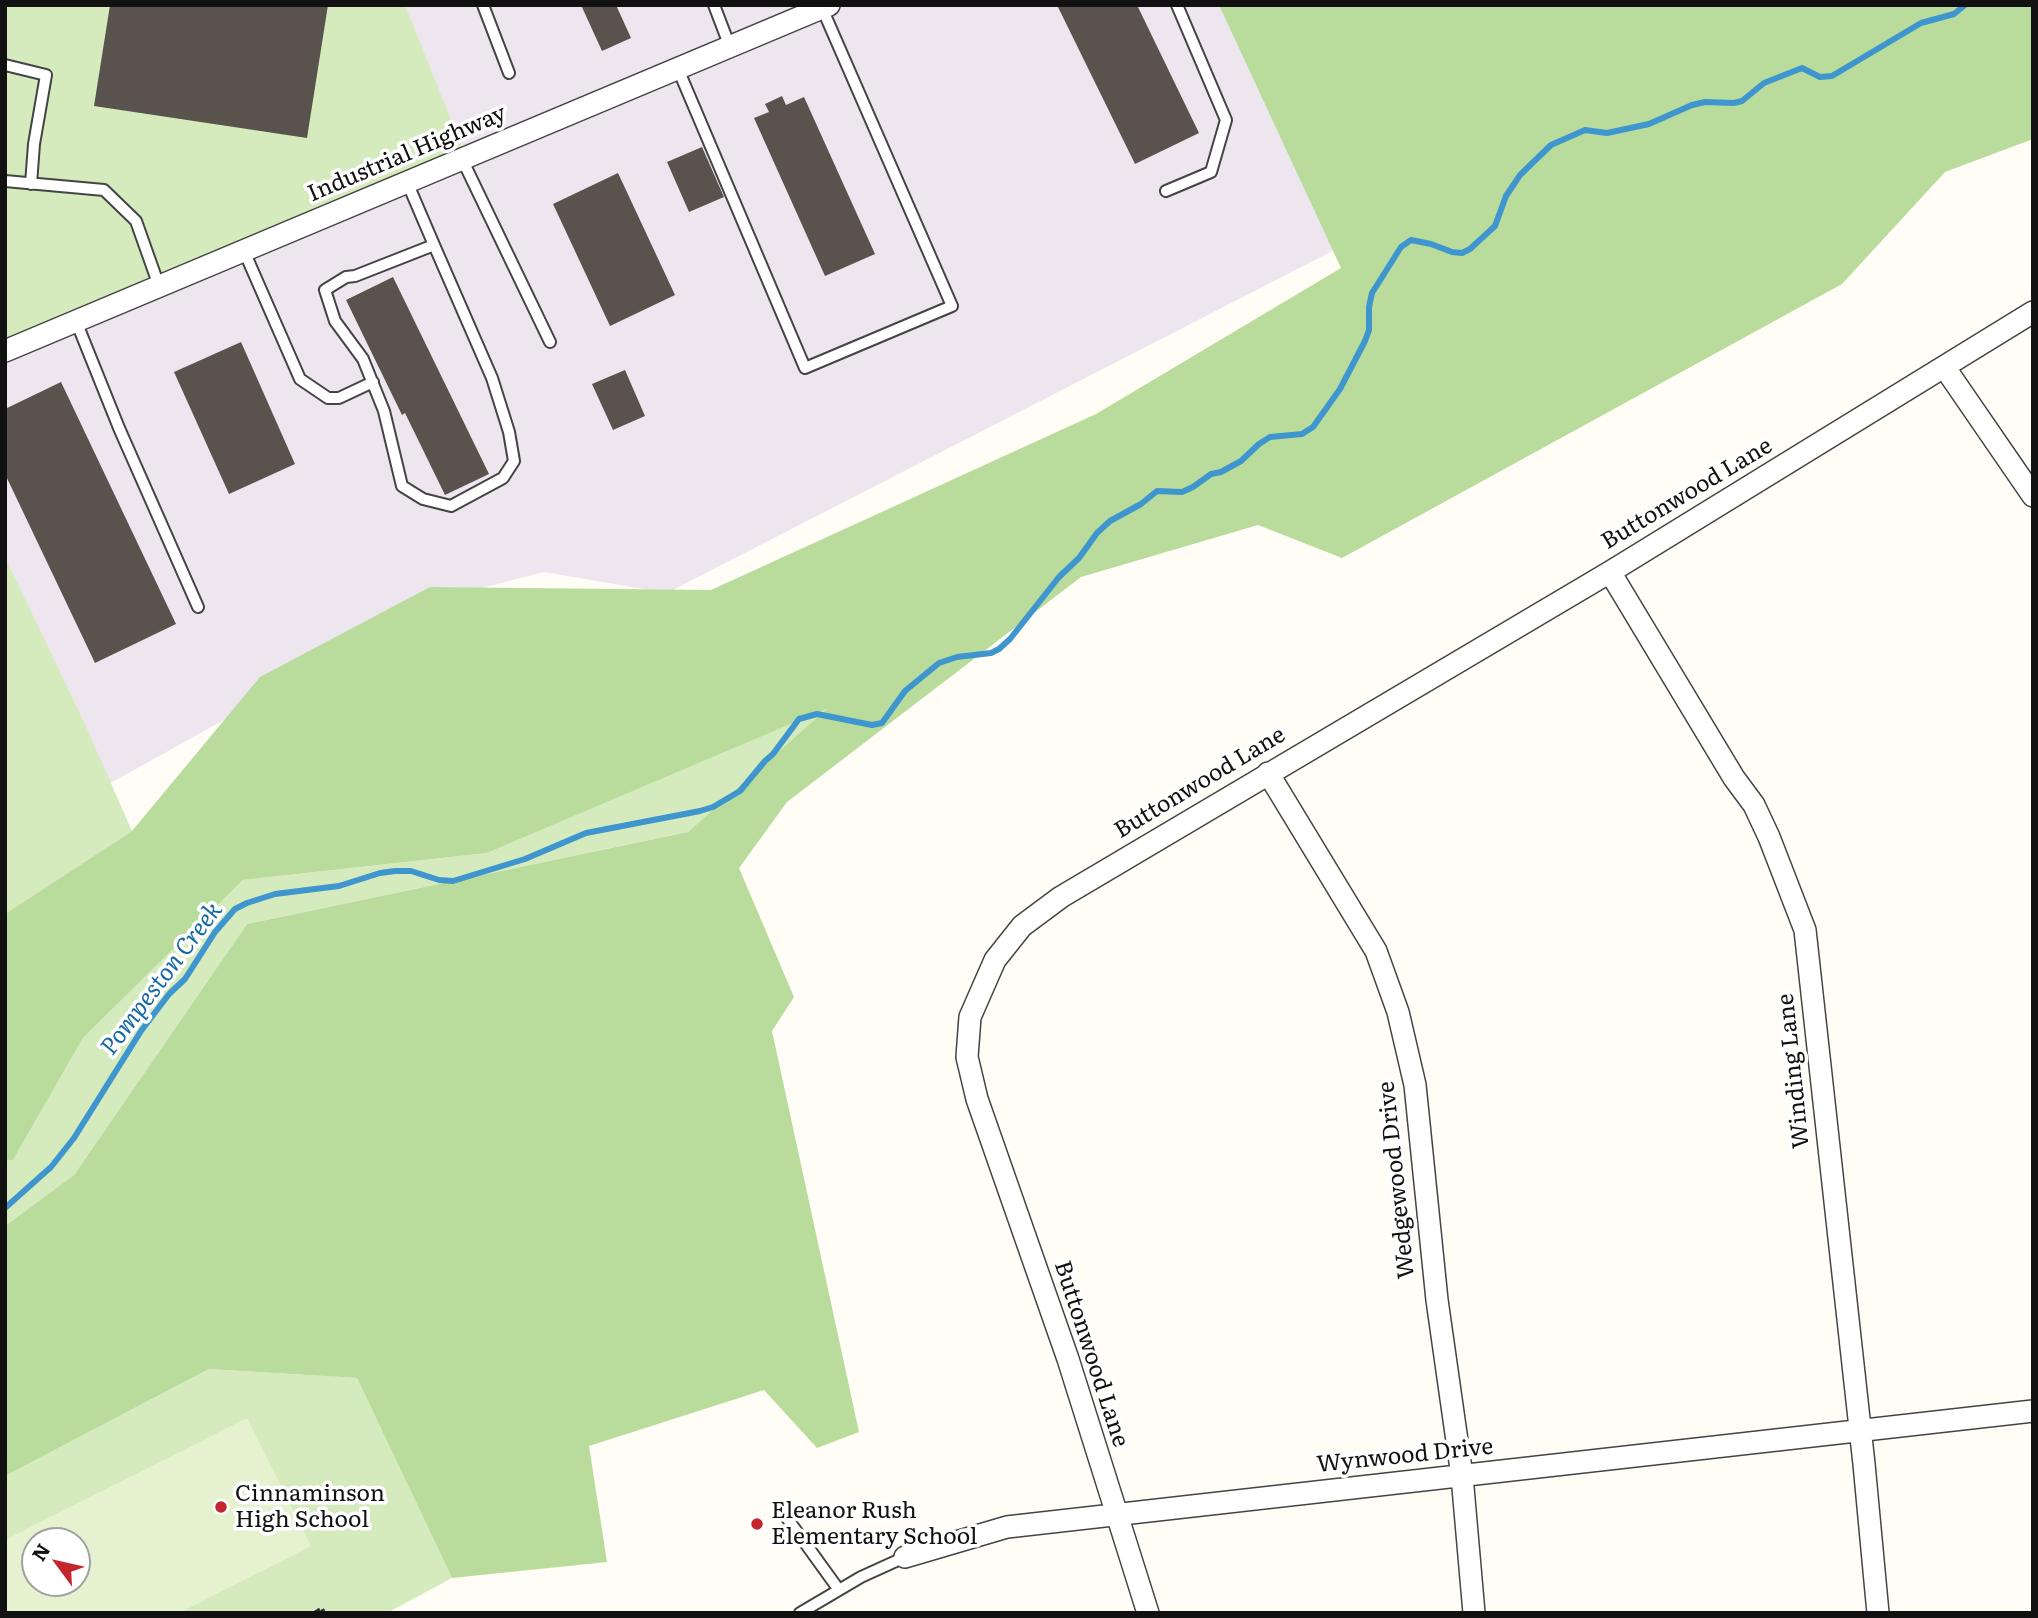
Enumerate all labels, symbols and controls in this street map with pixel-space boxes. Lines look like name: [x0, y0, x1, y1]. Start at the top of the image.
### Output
street label: Industrial Highway: [304, 100, 510, 208]
street label: Buttonwood Lane: [1597, 432, 1777, 556]
street label: Buttonwood Lane: [1110, 721, 1290, 845]
water label: Pompeston Creek: [95, 897, 229, 1061]
street label: Winding Lane: [1772, 992, 1816, 1150]
street label: Wedgewood Drive: [1373, 1080, 1421, 1280]
street label: Buttonwood Lane: [1048, 1257, 1134, 1451]
street label: Wynwood Drive: [1315, 1433, 1495, 1479]
place label: Cinnaminson High School: [235, 1480, 385, 1534]
place label: Eleanor Rush Elementary School: [771, 1497, 978, 1551]
marker: Cinnaminson High School: [213, 1499, 229, 1515]
marker: Eleanor Rush Elementary School: [749, 1516, 765, 1532]
north arrow: [21, 1527, 91, 1597]
text: N: [24, 1537, 56, 1566]

